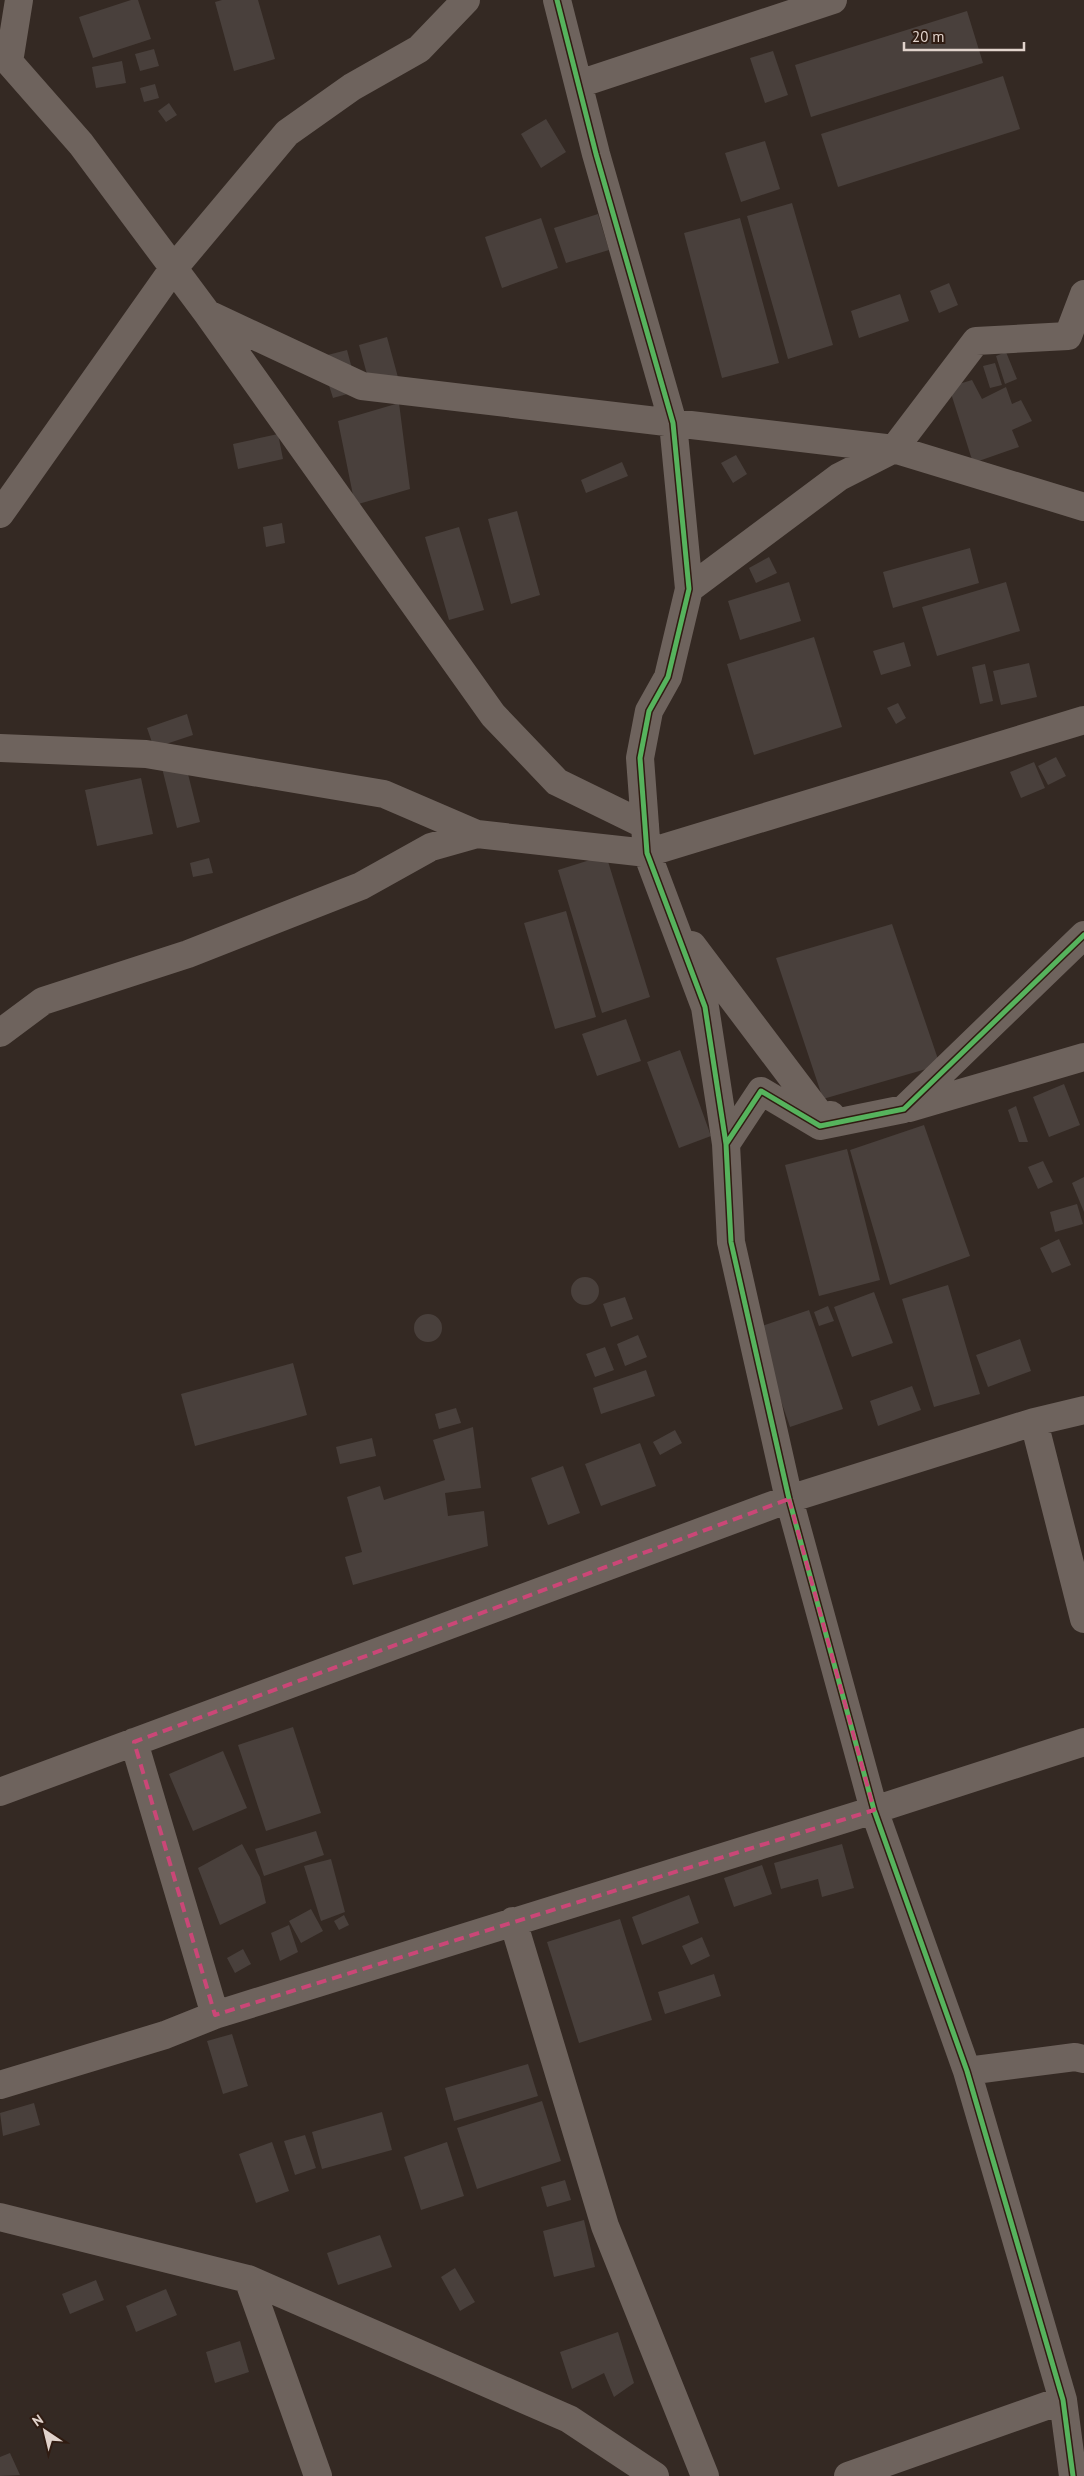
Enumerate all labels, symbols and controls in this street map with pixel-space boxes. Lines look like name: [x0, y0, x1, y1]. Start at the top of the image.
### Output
scale bar: [904, 20, 1024, 52]
text: 20 m: [912, 27, 945, 46]
north arrow: [20, 2406, 70, 2456]
text: N: [29, 2410, 46, 2430]

